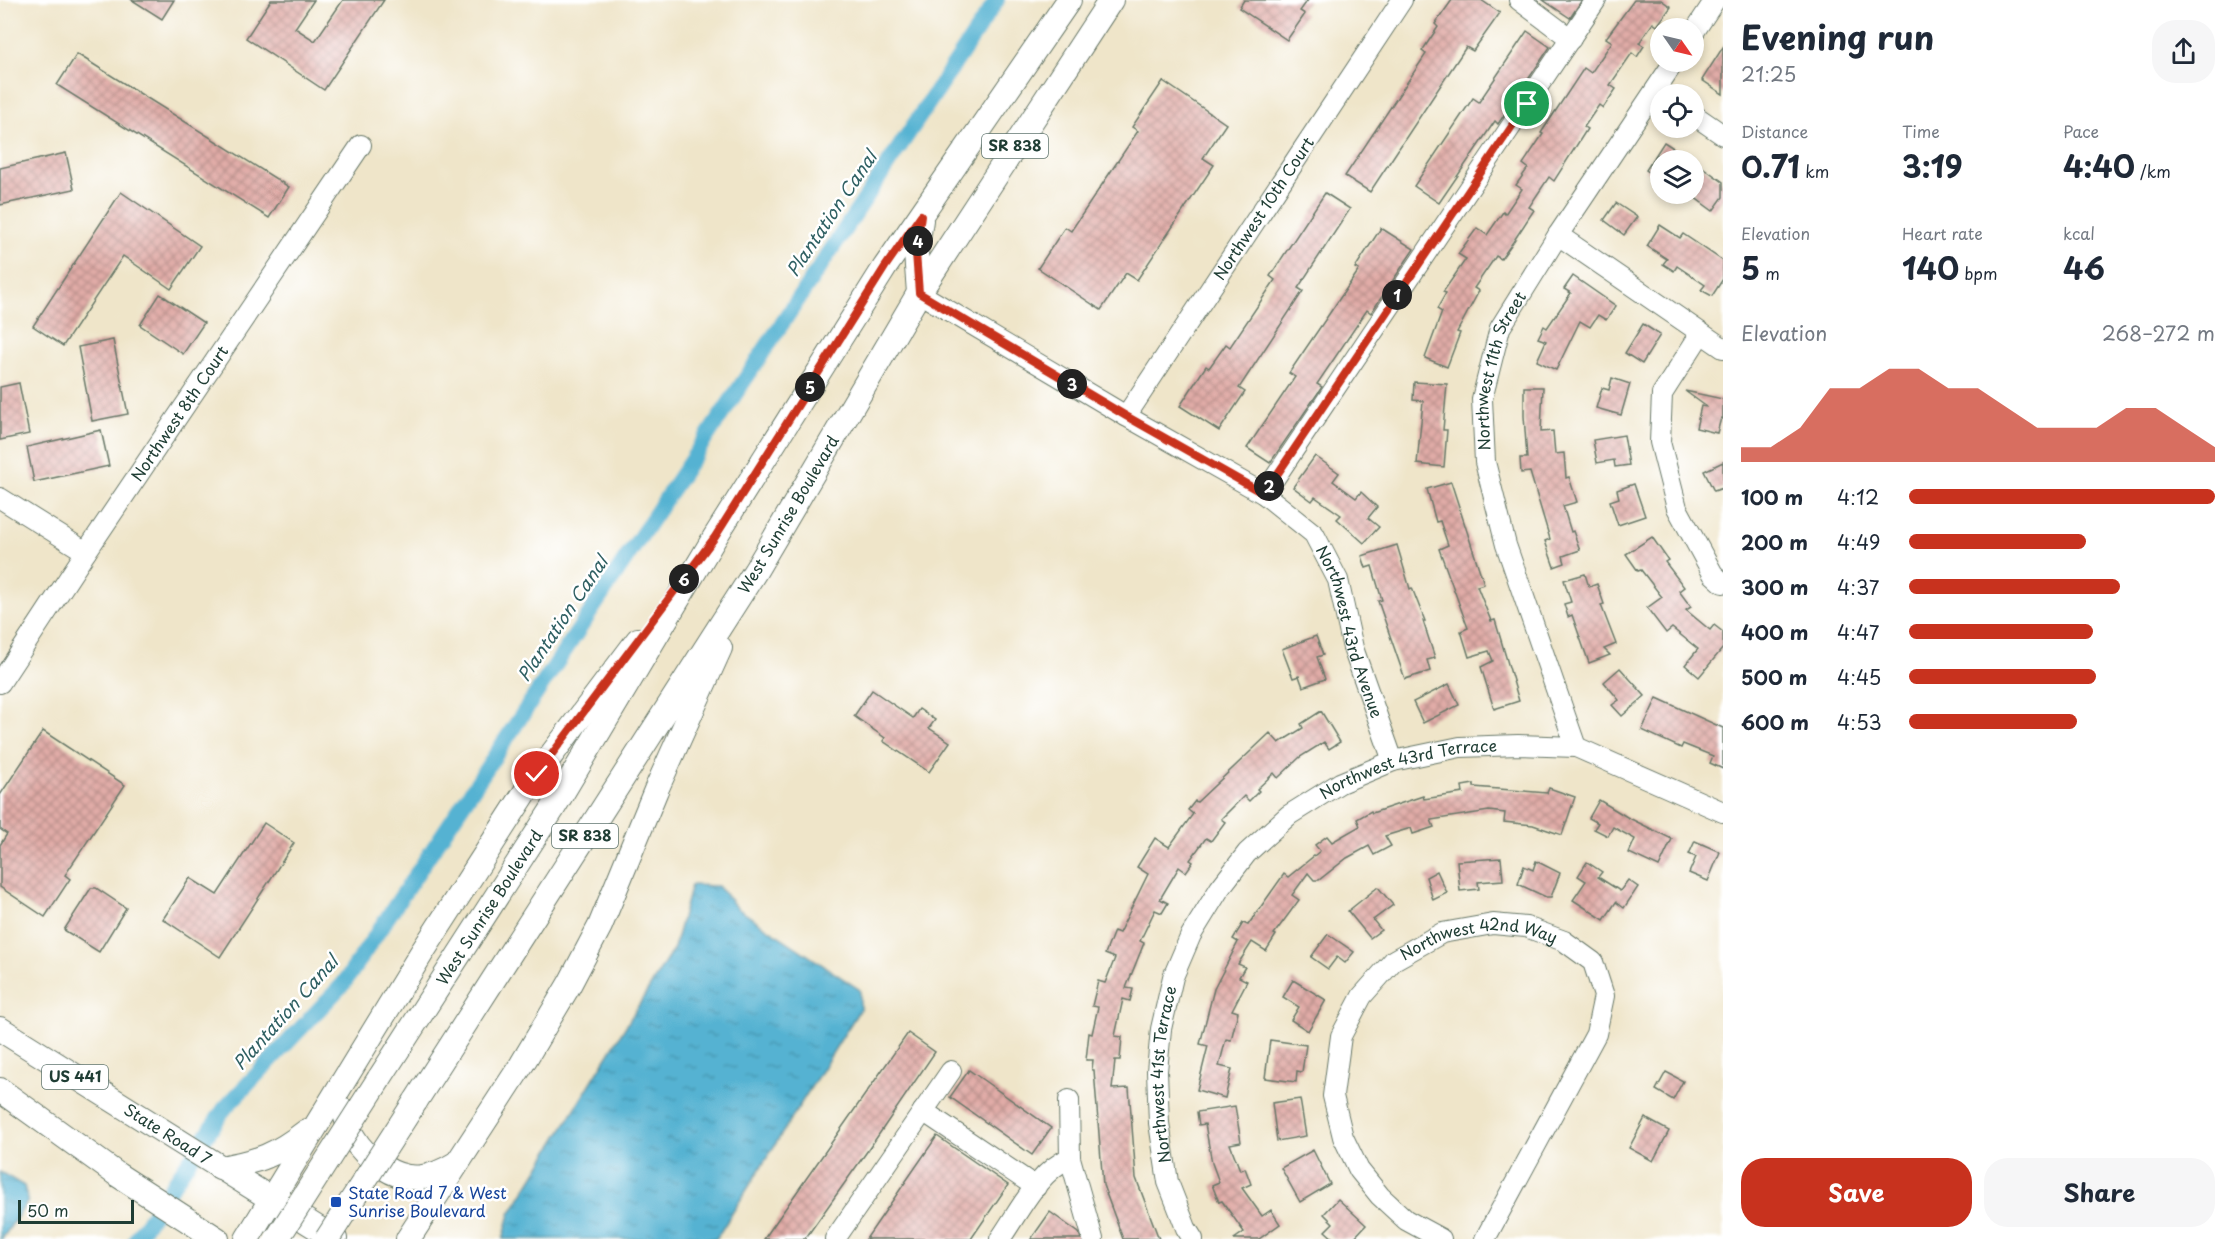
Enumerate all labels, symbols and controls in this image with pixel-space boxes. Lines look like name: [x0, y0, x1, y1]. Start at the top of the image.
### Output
text: Evening run: [1741, 11, 1934, 61]
north arrow: [1650, 18, 1704, 72]
map controls: [1650, 18, 1704, 204]
button: share: [2152, 20, 2215, 83]
text: 21:25: [1741, 59, 1796, 89]
pin: [1501, 78, 1552, 129]
button: locate: [1650, 84, 1704, 138]
icon: arrive: [1510, 87, 1543, 120]
text: Distance: [1741, 119, 1808, 143]
text: Time: [1902, 119, 1940, 143]
text: Pace: [2063, 119, 2099, 143]
street label: Northwest 10th Court: [1207, 131, 1319, 284]
road number: SR 838: [982, 134, 1048, 158]
water label: Plantation Canal: [779, 143, 885, 281]
text: 0.71: [1741, 143, 1800, 188]
text: 3:19: [1902, 143, 1963, 188]
text: 4:40: [2063, 143, 2135, 188]
button: layers: [1650, 150, 1704, 204]
text: km: [1800, 159, 1829, 183]
text: /km: [2135, 159, 2171, 183]
text: Elevation: [1741, 221, 1810, 245]
text: Heart rate: [1902, 221, 1983, 245]
text: kcal: [2063, 221, 2095, 245]
pin: 4: [903, 226, 933, 256]
text: 4: [913, 229, 923, 253]
text: 5: [1741, 245, 1760, 290]
text: 140: [1902, 245, 1959, 290]
text: 46: [2063, 245, 2105, 290]
text: m: [1760, 261, 1780, 285]
text: bpm: [1959, 261, 1998, 285]
pin: 1: [1382, 280, 1412, 310]
text: 1: [1393, 283, 1401, 307]
street label: Northwest 11th Street: [1469, 286, 1531, 451]
text: Elevation: [1741, 318, 1827, 348]
text: 268–272 m: [2102, 318, 2215, 348]
street label: Northwest 8th Court: [124, 340, 234, 486]
pin: 3: [1057, 369, 1087, 399]
pin: 5: [795, 372, 825, 402]
text: 3: [1067, 372, 1077, 396]
text: 5: [805, 375, 815, 399]
street label: West Sunrise Boulevard: [731, 430, 844, 598]
pin: 2: [1254, 471, 1284, 501]
text: 2: [1263, 474, 1275, 498]
text: 100 m: [1741, 482, 1803, 512]
text: 4:12: [1837, 482, 1879, 512]
text: 200 m: [1741, 527, 1808, 557]
text: 4:49: [1837, 527, 1880, 557]
street label: Northwest 43rd Avenue: [1311, 541, 1390, 721]
water label: Plantation Canal: [510, 548, 616, 686]
pin: 6: [669, 564, 699, 594]
text: 6: [678, 567, 690, 591]
text: 300 m: [1741, 572, 1809, 602]
text: 4:37: [1837, 572, 1879, 602]
text: 400 m: [1741, 617, 1809, 647]
text: 4:47: [1837, 617, 1879, 647]
text: 500 m: [1741, 662, 1808, 692]
text: 4:45: [1837, 662, 1881, 692]
text: 600 m: [1741, 707, 1809, 737]
text: 4:53: [1837, 707, 1882, 737]
street label: Northwest 43rd Terrace: [1314, 733, 1497, 804]
pin: [511, 748, 562, 799]
icon: check: [520, 757, 553, 790]
street label: West Sunrise Boulevard: [430, 824, 548, 989]
road number: SR 838: [552, 824, 618, 848]
street label: Northwest 42nd Way: [1395, 911, 1561, 965]
water label: Plantation Canal: [226, 946, 346, 1075]
street label: Northwest 41st Terrace: [1144, 983, 1182, 1165]
road number: US 441: [42, 1065, 108, 1089]
street label: State Road 7: [120, 1097, 217, 1170]
button: Save: [1741, 1158, 1972, 1227]
button: Share: [1984, 1158, 2215, 1227]
place label: State Road 7 & West Sunrise Boulevard: [348, 1180, 507, 1222]
marker: State Road 7 & West Sunrise Boulevard: [329, 1195, 343, 1209]
scale bar: [18, 1197, 134, 1224]
text: 50 m: [27, 1198, 68, 1222]

